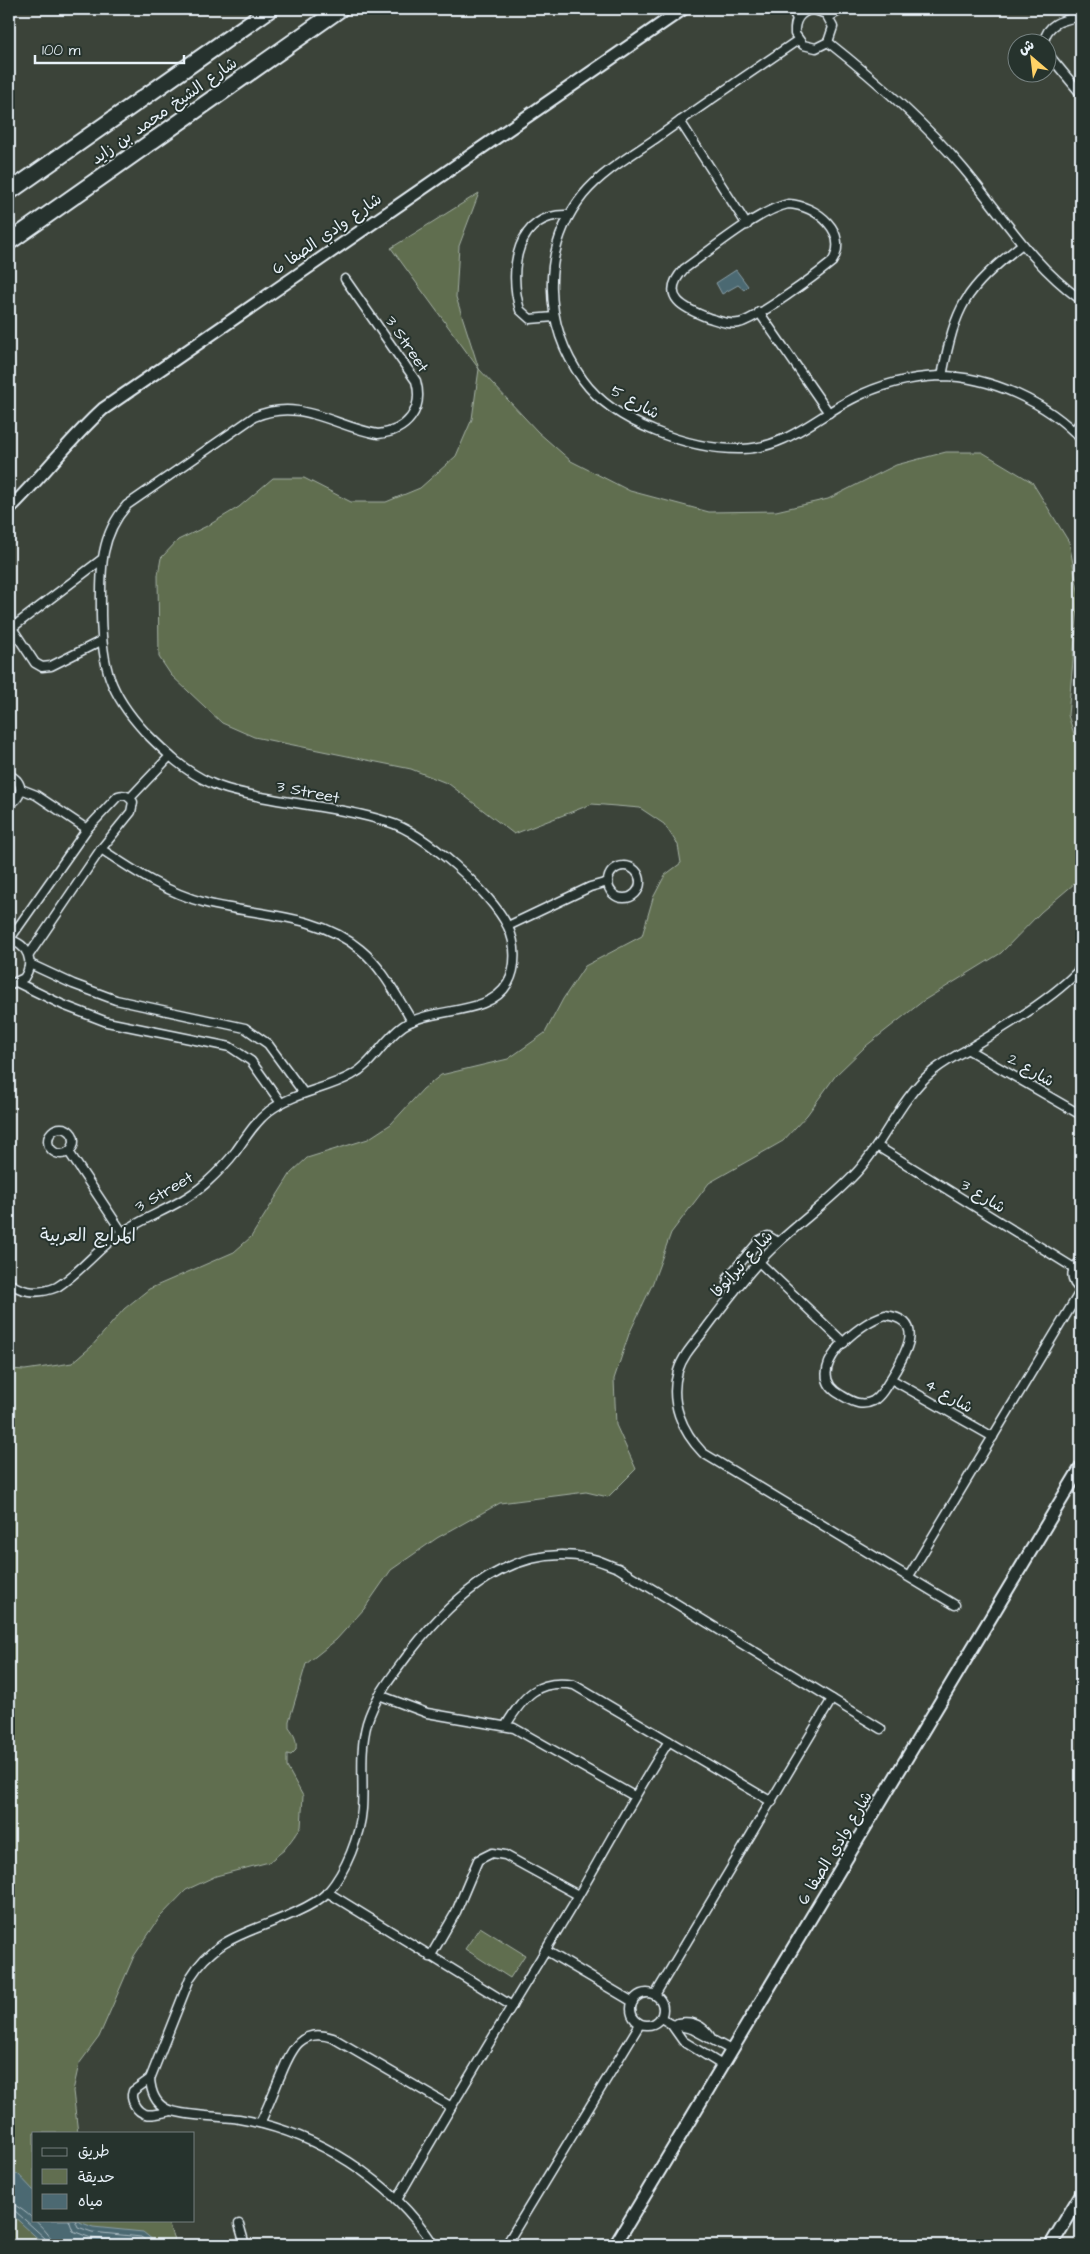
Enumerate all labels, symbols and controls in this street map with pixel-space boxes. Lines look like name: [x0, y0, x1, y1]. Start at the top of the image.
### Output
scale bar: [35, 32, 184, 64]
north arrow: [1008, 32, 1058, 82]
text: ش: [1015, 35, 1038, 60]
text: 100 m: [42, 40, 81, 61]
street label: شارع الشيخ محمد بن زايد: [86, 52, 242, 170]
street label: شارع وادي الصفا 6: [268, 188, 386, 280]
street label: 3 Street: [380, 311, 434, 377]
street label: شارع 5: [607, 380, 663, 424]
street label: 3 Street: [275, 775, 342, 809]
street label: شارع 2: [1004, 1048, 1058, 1092]
street label: 3 Street: [131, 1166, 198, 1218]
street label: شارع 3: [956, 1174, 1010, 1218]
district label: المرابع العربية: [40, 1223, 136, 1248]
street label: شارع تيرانوفا: [706, 1226, 778, 1302]
street label: شارع 4: [921, 1373, 977, 1419]
street label: شارع وادي الصفا 6: [792, 1787, 878, 1909]
legend: [32, 2132, 195, 2222]
text: طريق: [78, 2141, 110, 2162]
text: حديقة: [78, 2167, 115, 2188]
text: مياه: [78, 2191, 103, 2212]

